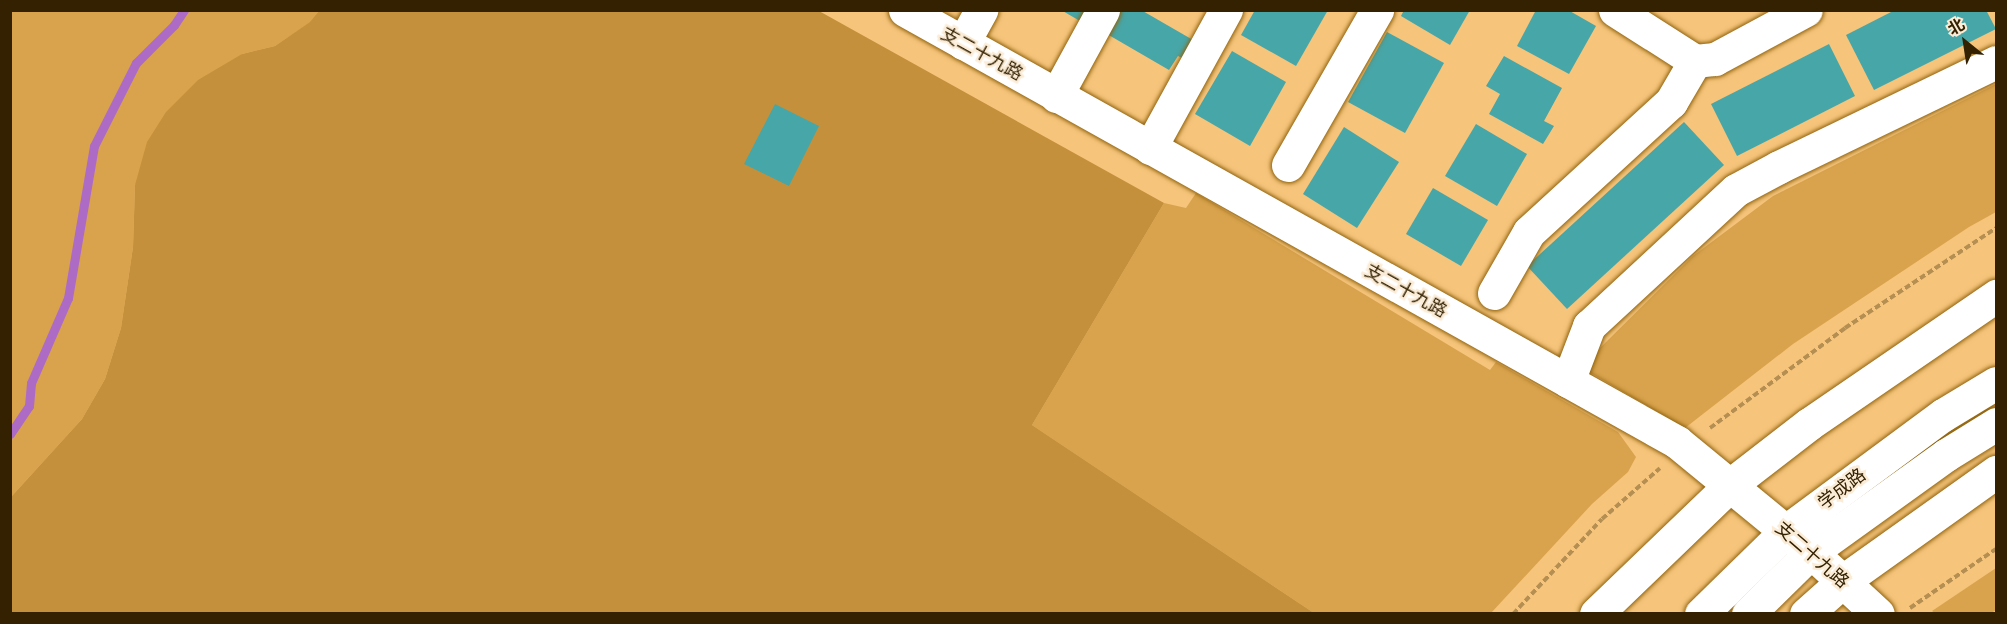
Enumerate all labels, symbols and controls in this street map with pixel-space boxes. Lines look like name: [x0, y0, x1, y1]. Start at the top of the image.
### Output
north arrow: [1935, 12, 1995, 72]
text: 北: [1943, 12, 1969, 41]
street label: 支二十九路: [937, 23, 1027, 85]
street label: 支二十九路: [1361, 260, 1451, 322]
street label: 学成路: [1814, 464, 1870, 514]
street label: 支二十九路: [1771, 517, 1853, 593]

